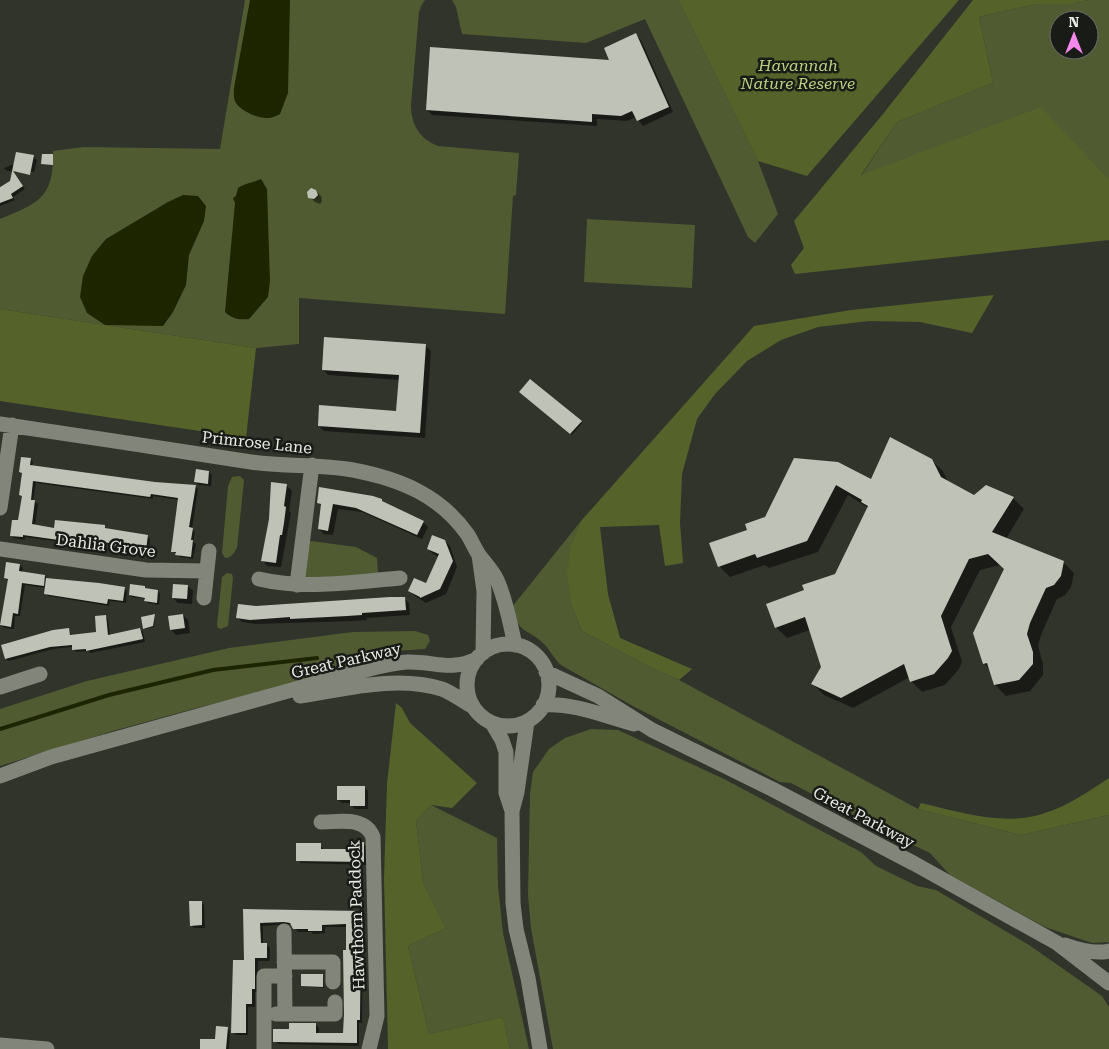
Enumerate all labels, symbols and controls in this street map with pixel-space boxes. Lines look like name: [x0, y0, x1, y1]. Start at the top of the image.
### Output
north arrow: [1049, 10, 1099, 60]
text: N: [1069, 14, 1080, 30]
park label: Havannah Nature Reserve: [740, 56, 855, 93]
street label: Primrose Lane: [201, 427, 313, 458]
street label: Dahlia Grove: [55, 530, 157, 561]
street label: Great Parkway: [289, 639, 403, 682]
street label: Great Parkway: [810, 783, 918, 852]
street label: Hawthorn Paddock: [344, 840, 369, 990]

